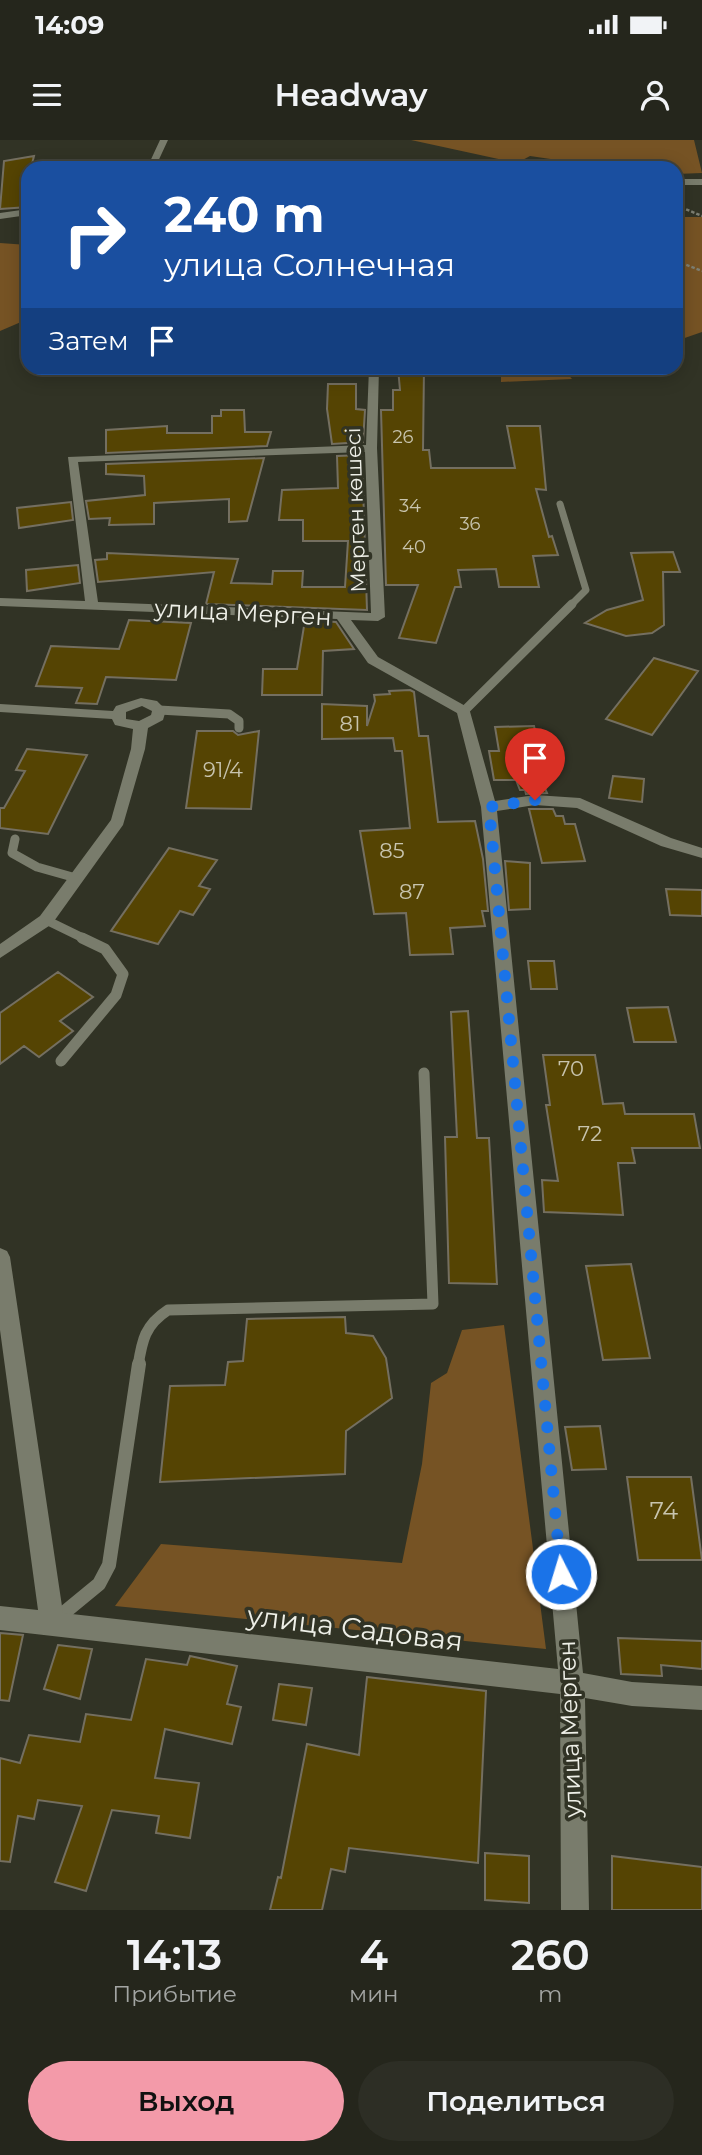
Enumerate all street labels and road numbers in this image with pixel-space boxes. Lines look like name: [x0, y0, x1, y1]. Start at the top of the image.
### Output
street label: Мерген көшесі: [340, 427, 371, 593]
street label: улица Мерген: [153, 593, 332, 632]
street label: улица Садовая: [244, 1598, 465, 1658]
street label: улица Мерген: [552, 1640, 587, 1819]

